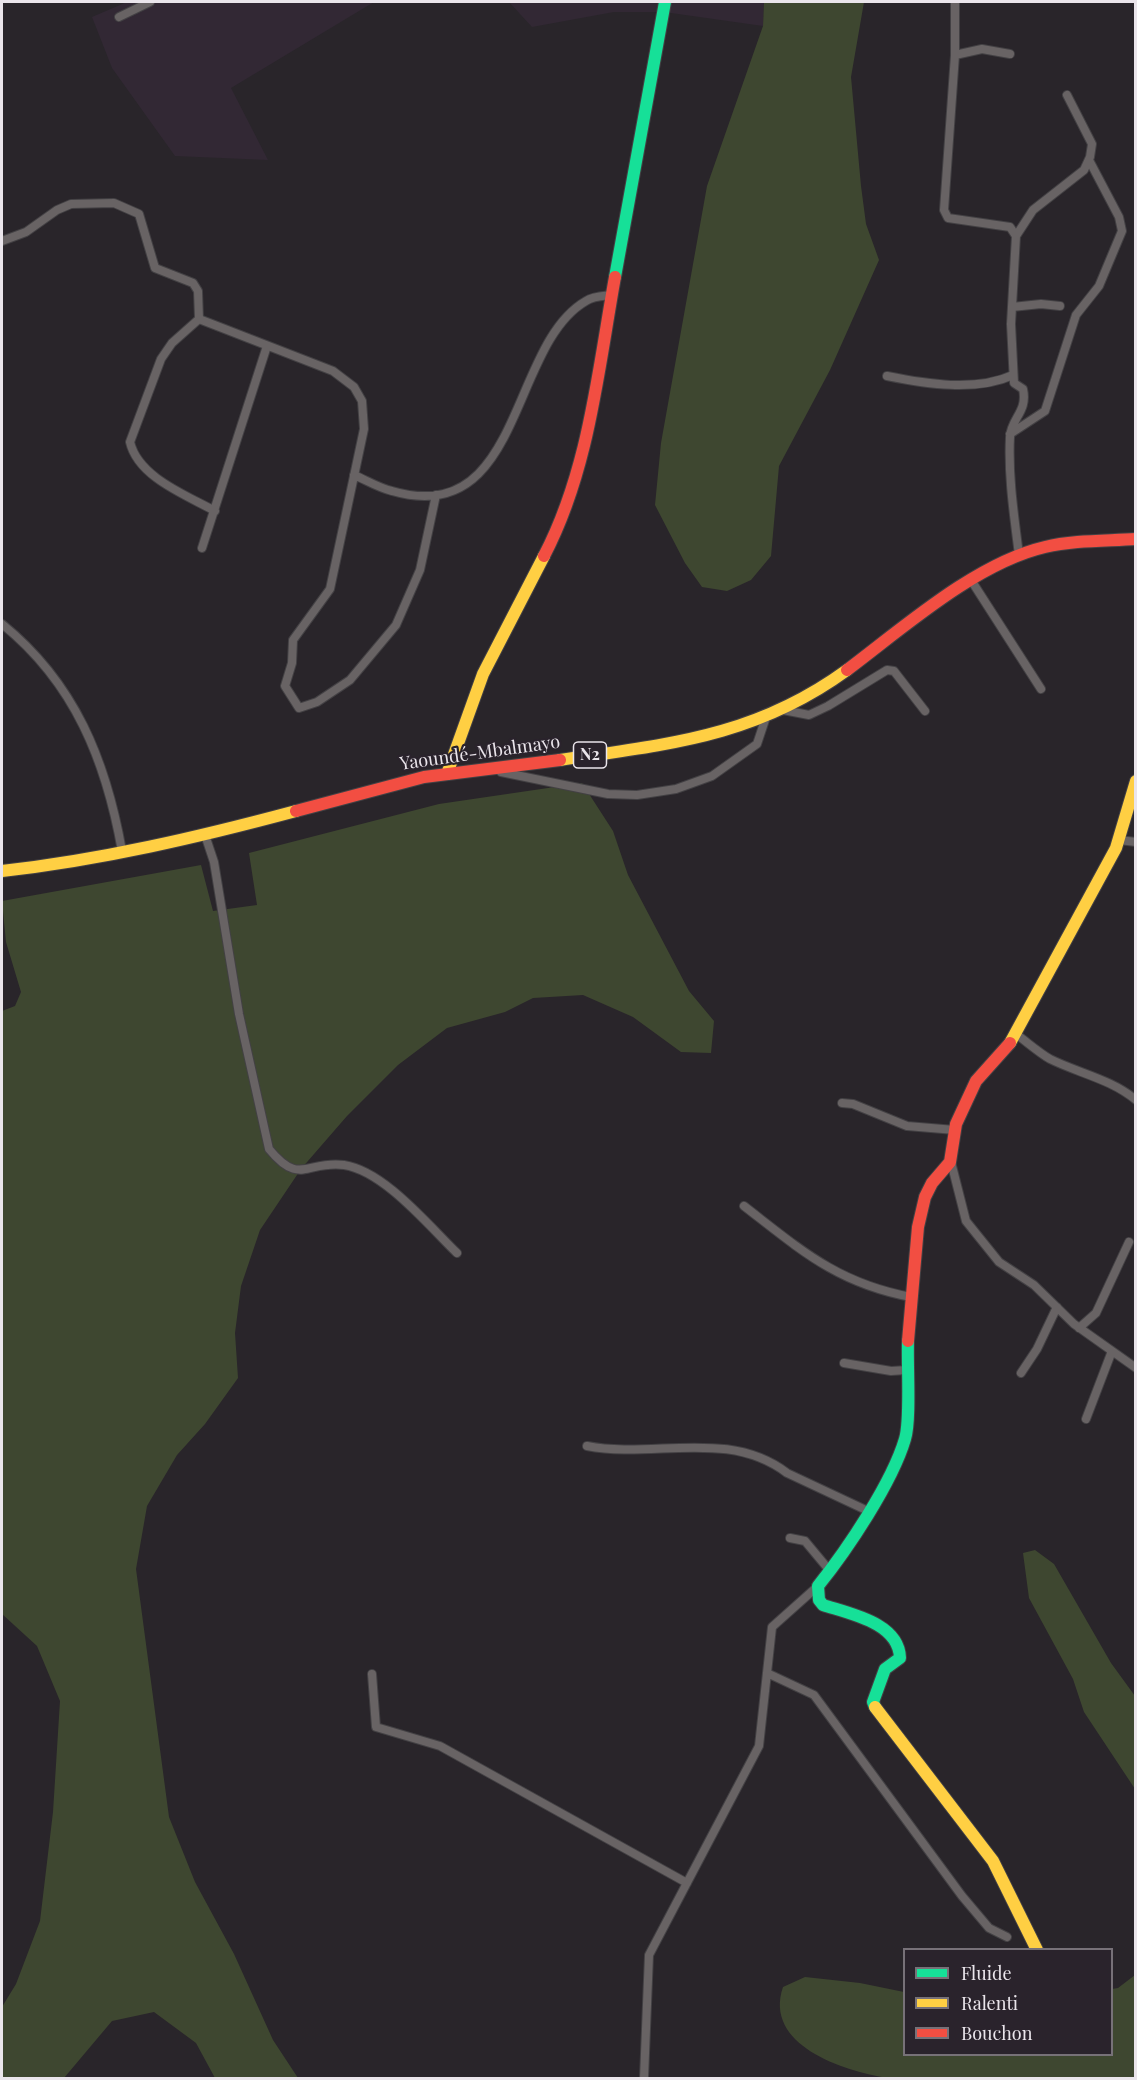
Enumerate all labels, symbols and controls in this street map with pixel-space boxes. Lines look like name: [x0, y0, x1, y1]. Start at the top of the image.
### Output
street label: Yaoundé-Mbalmayo: [398, 731, 562, 775]
road number: N2: [574, 742, 606, 768]
legend: [903, 1948, 1113, 2056]
text: Fluide: [961, 1961, 1012, 1985]
text: Ralenti: [961, 1991, 1018, 2015]
text: Bouchon: [961, 2021, 1032, 2045]

